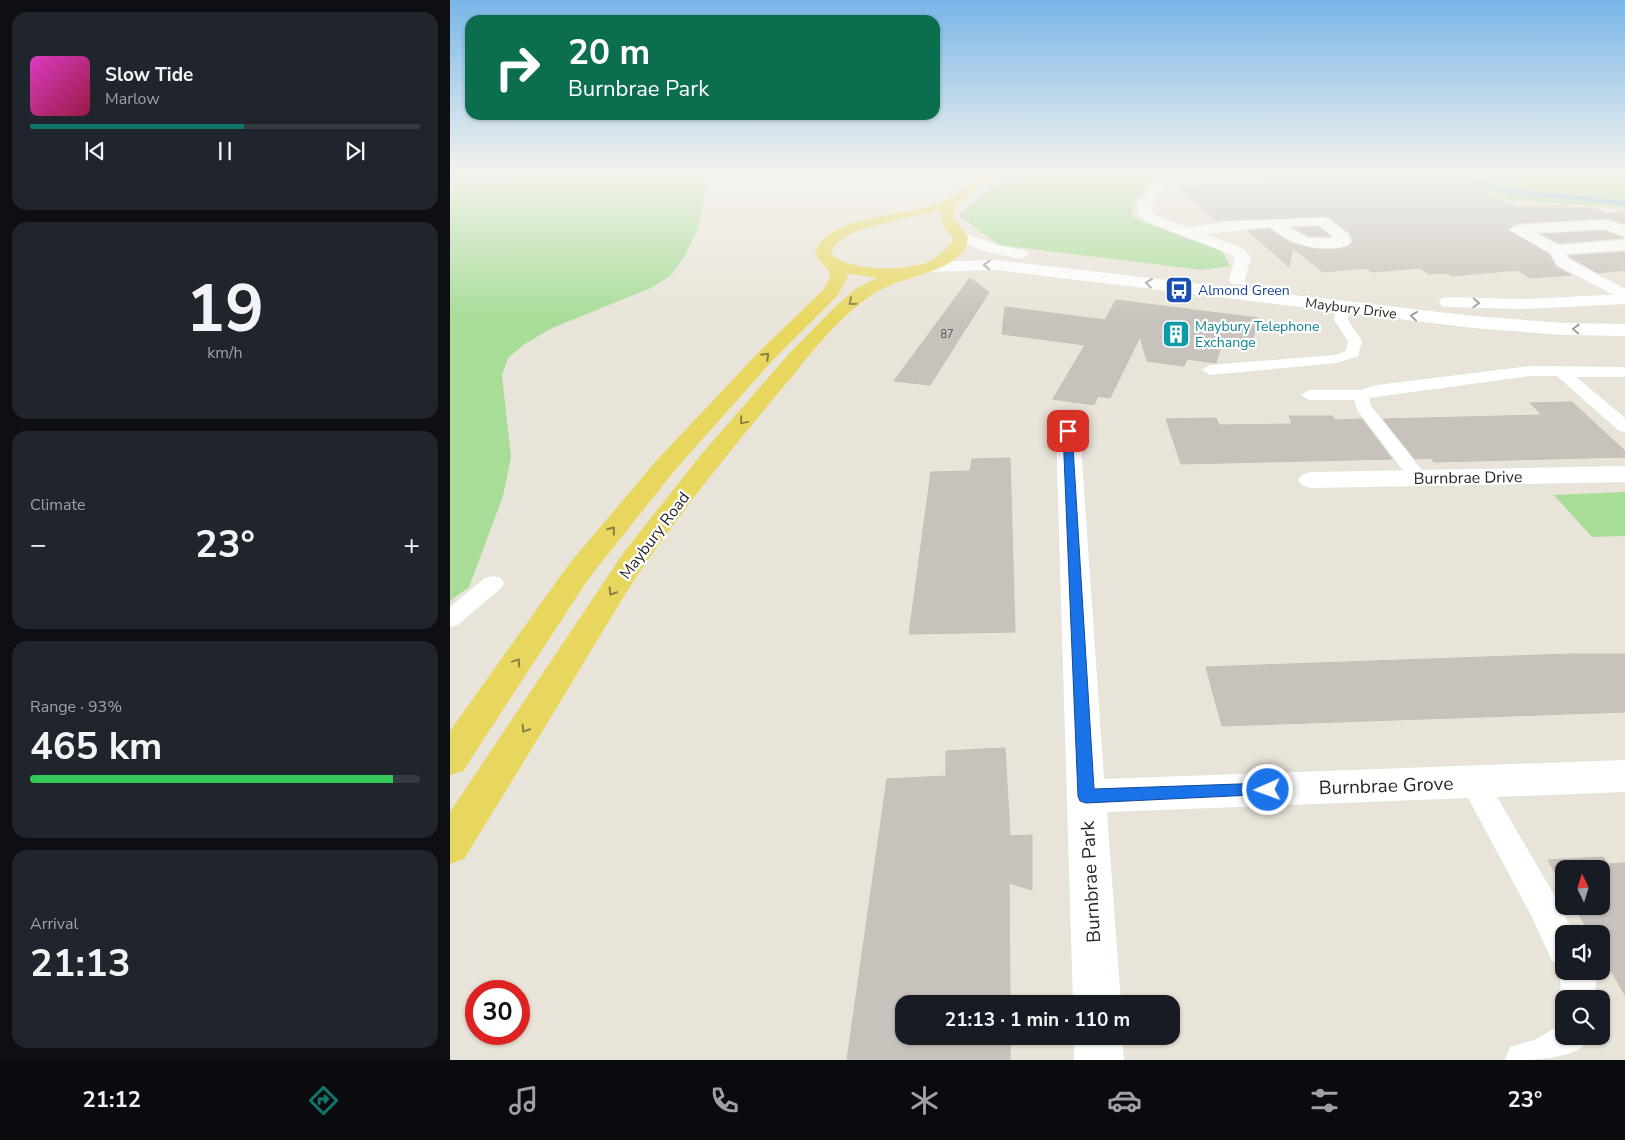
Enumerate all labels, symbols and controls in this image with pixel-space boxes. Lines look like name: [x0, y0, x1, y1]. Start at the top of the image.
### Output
text: 20 m: [568, 29, 650, 76]
icon: right: [485, 35, 550, 100]
text: Slow Tide: [105, 62, 193, 88]
text: Burnbrae Park: [568, 74, 709, 104]
text: Marlow: [105, 88, 160, 110]
icon: previous: [81, 137, 109, 165]
icon: pause: [211, 137, 239, 165]
icon: next: [341, 137, 369, 165]
one-way arrow: [983, 259, 991, 270]
text: 19: [186, 265, 264, 354]
bus stop icon: Almond Green: [1164, 275, 1194, 305]
one-way arrow: [1145, 278, 1153, 289]
place label: Almond Green: [1198, 281, 1290, 300]
street label: Maybury Drive: [1304, 293, 1398, 324]
one-way arrow: [849, 296, 858, 305]
one-way arrow: [1472, 298, 1480, 309]
one-way arrow: [1410, 311, 1418, 322]
place label: Maybury Telephone Exchange: [1195, 317, 1319, 352]
building icon: Maybury Telephone Exchange: [1161, 319, 1191, 349]
one-way arrow: [1572, 324, 1580, 334]
house number: 87: [940, 327, 954, 342]
text: km/h: [207, 342, 243, 364]
one-way arrow: [760, 353, 769, 362]
pin: [1047, 410, 1089, 452]
one-way arrow: [739, 416, 748, 425]
icon: arrive: [1054, 417, 1082, 445]
street label: Burnbrae Drive: [1414, 466, 1523, 490]
street label: Maybury Road: [615, 487, 695, 584]
text: Climate: [30, 494, 85, 516]
text: 23°: [195, 519, 255, 570]
text: −: [30, 526, 47, 564]
text: +: [403, 526, 420, 564]
one-way arrow: [607, 527, 616, 536]
one-way arrow: [609, 587, 619, 596]
one-way arrow: [511, 658, 520, 668]
text: Range · 93%: [30, 696, 122, 718]
text: 465 km: [30, 721, 162, 772]
one-way arrow: [522, 724, 532, 733]
position arrow: [1241, 763, 1293, 815]
street label: Burnbrae Grove: [1318, 771, 1454, 801]
street label: Burnbrae Park: [1075, 820, 1107, 943]
north arrow: [1555, 860, 1610, 915]
map controls: [1555, 860, 1610, 1045]
text: Arrival: [30, 913, 78, 935]
button: sound: [1555, 925, 1610, 980]
text: 21:13: [30, 938, 131, 989]
speed limit sign: 30: [465, 980, 530, 1045]
button: search: [1555, 990, 1610, 1045]
text: 21:13 · 1 min · 110 m: [945, 1007, 1130, 1033]
icon: directions: [306, 1083, 341, 1118]
icon: music: [506, 1083, 541, 1118]
icon: phone: [707, 1083, 742, 1118]
icon: climate: [907, 1083, 942, 1118]
icon: car: [1107, 1083, 1142, 1118]
icon: filters: [1307, 1083, 1342, 1118]
text: 21:12: [83, 1085, 141, 1115]
text: 23°: [1508, 1085, 1542, 1115]

